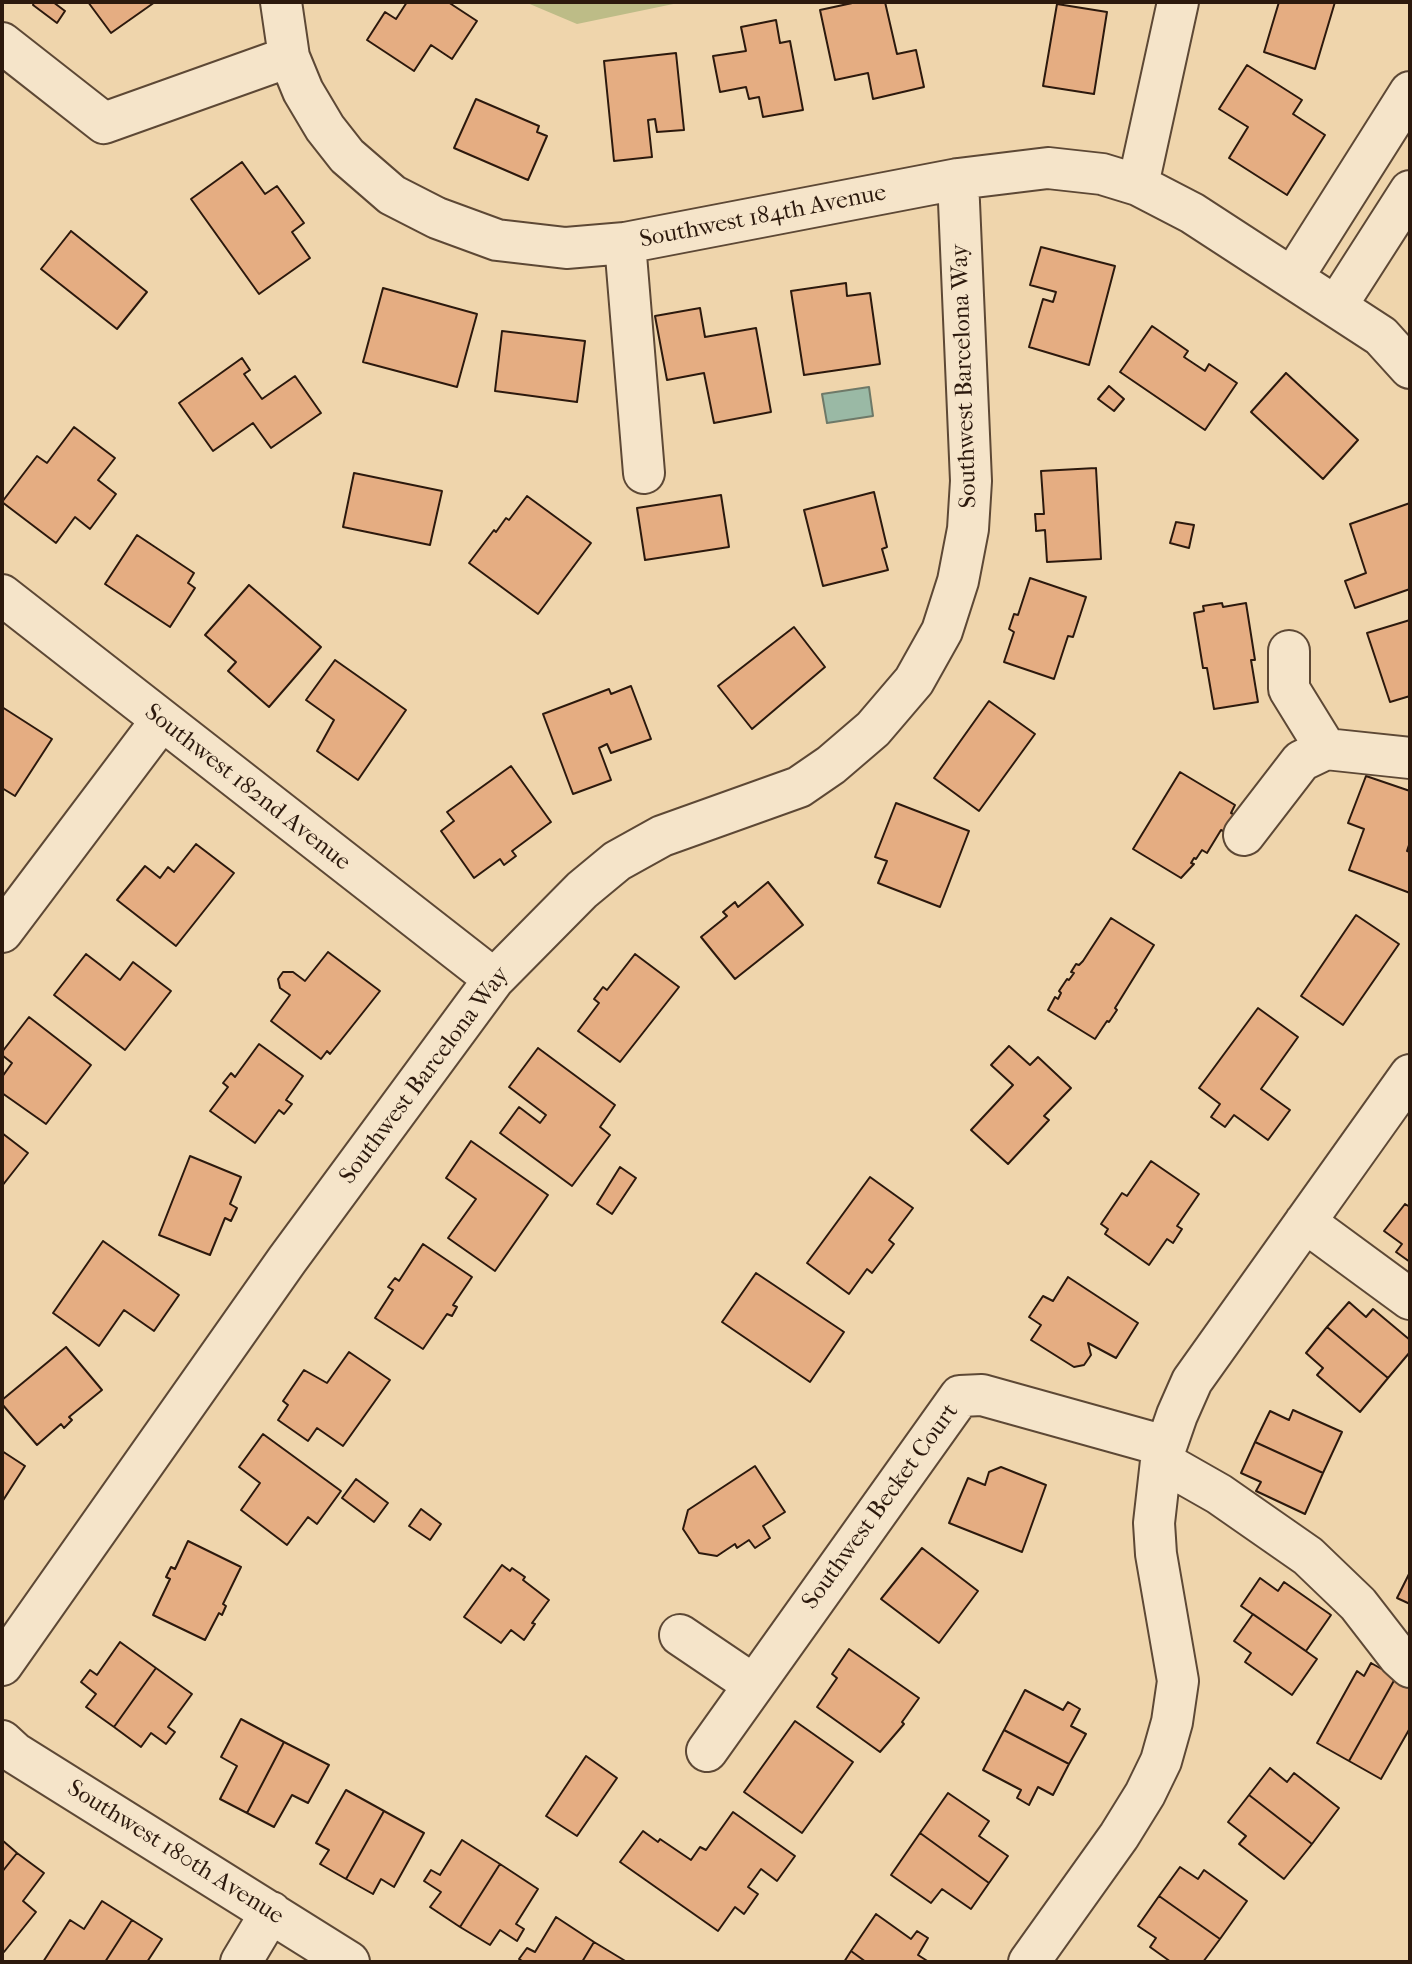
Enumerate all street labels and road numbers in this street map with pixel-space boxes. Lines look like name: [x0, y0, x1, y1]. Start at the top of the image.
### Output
street label: Southwest 184th Avenue: [637, 179, 889, 255]
street label: Southwest Barcelona Way: [946, 243, 984, 509]
street label: Southwest 182nd Avenue: [138, 699, 356, 877]
street label: Southwest Barcelona Way: [334, 962, 516, 1190]
street label: Southwest Becket Court: [797, 1398, 965, 1616]
street label: Southwest 180th Avenue: [61, 1775, 289, 1931]

